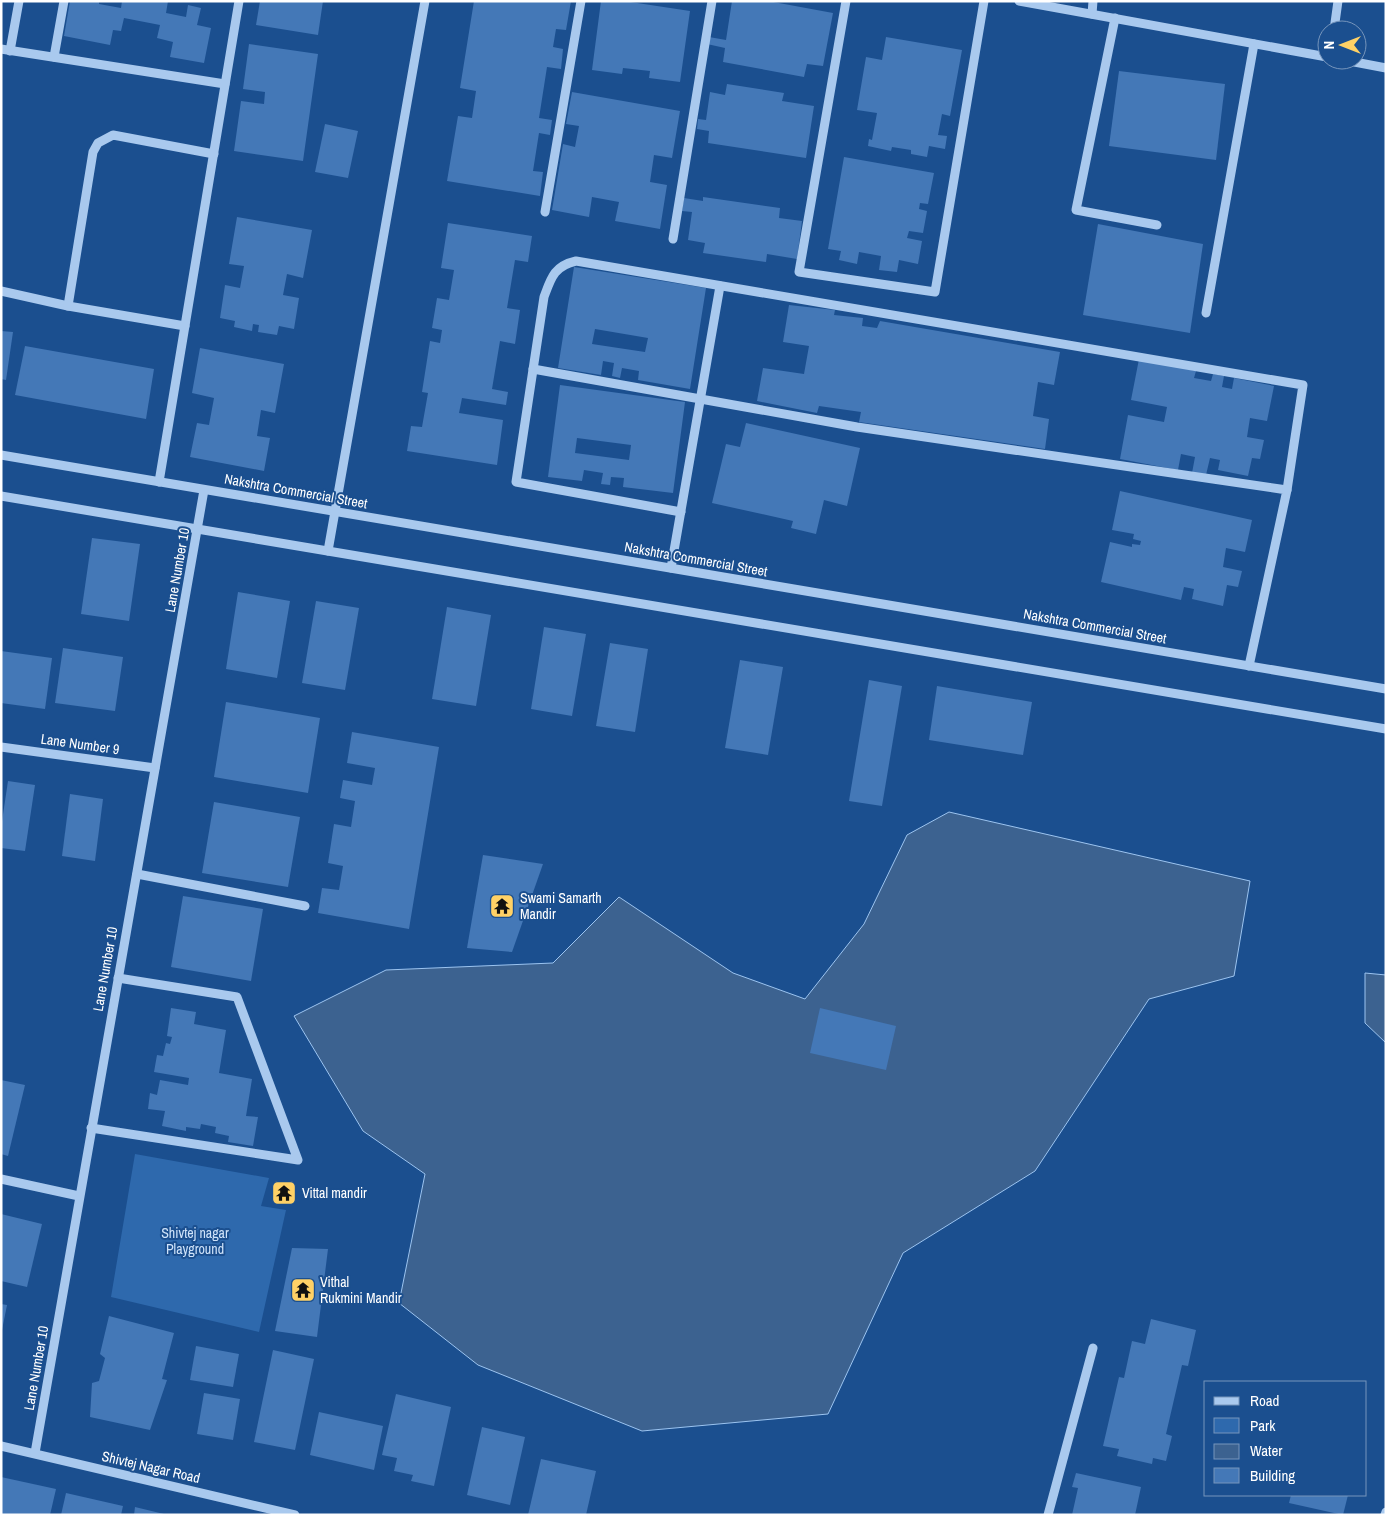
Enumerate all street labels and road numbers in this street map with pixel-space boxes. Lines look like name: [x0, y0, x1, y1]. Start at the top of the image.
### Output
street label: Nakshtra Commercial Street: [223, 470, 369, 512]
street label: Lane Number 10: [161, 526, 193, 614]
street label: Nakshtra Commercial Street: [623, 538, 769, 580]
street label: Nakshtra Commercial Street: [1022, 605, 1168, 647]
street label: Lane Number 9: [40, 730, 120, 758]
street label: Lane Number 10: [89, 925, 121, 1013]
street label: Lane Number 10: [20, 1324, 52, 1412]
street label: Shivtej Nagar Road: [100, 1447, 202, 1487]

